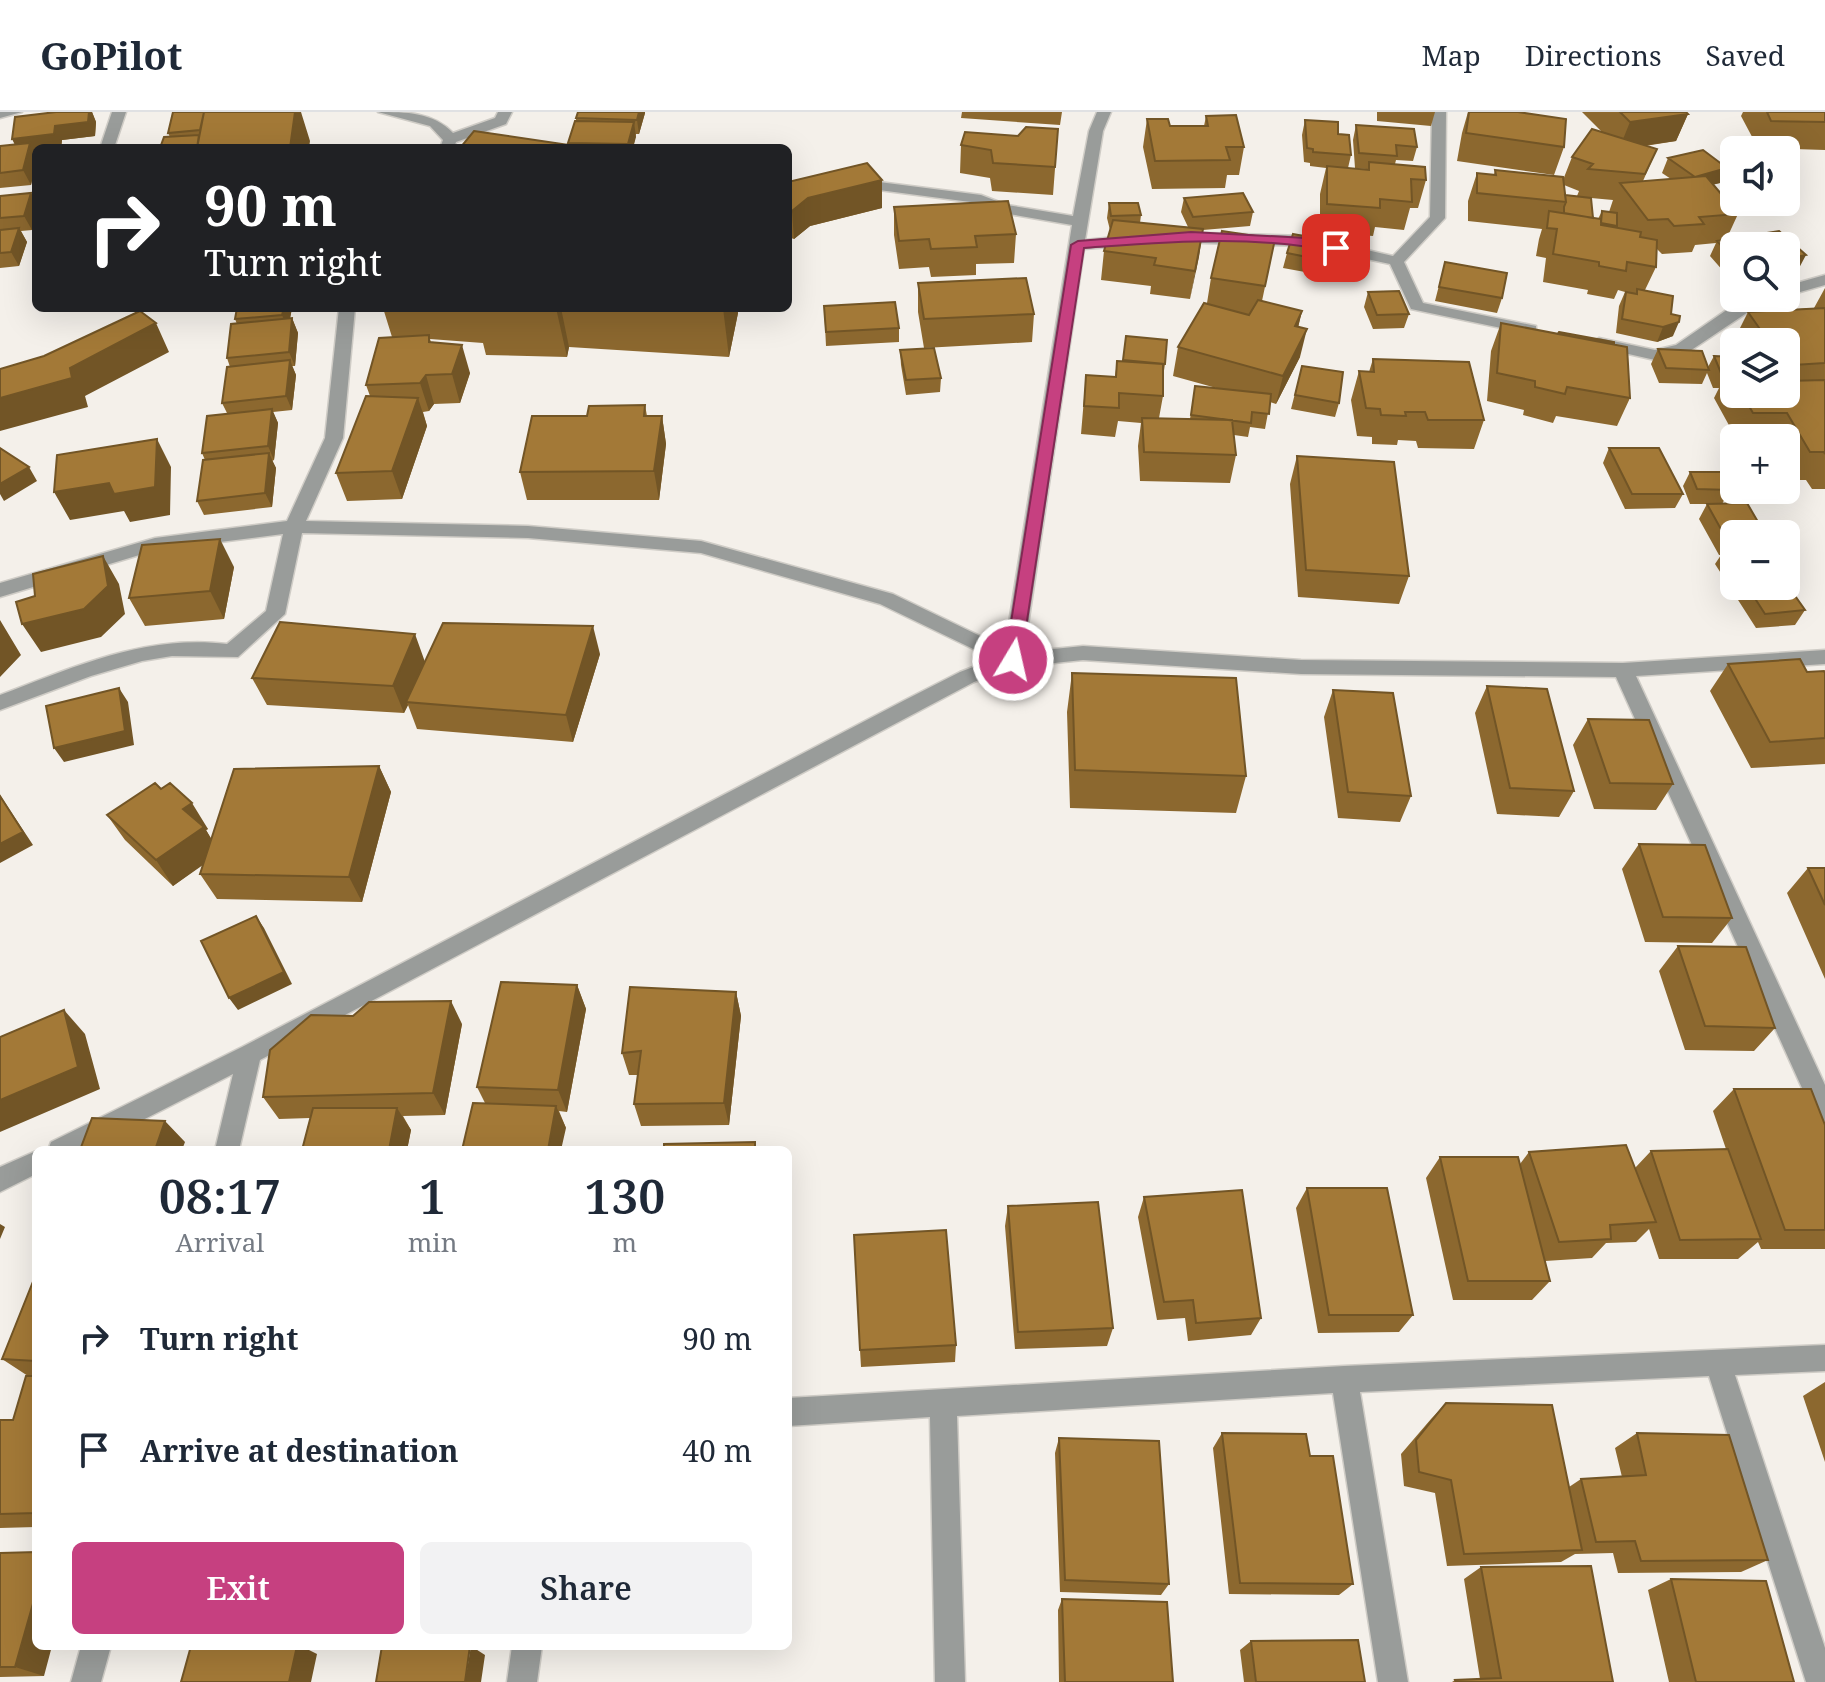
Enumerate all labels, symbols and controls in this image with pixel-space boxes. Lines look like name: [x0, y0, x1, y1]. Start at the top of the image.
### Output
text: GoPilot: [40, 29, 182, 81]
text: Map: [1421, 36, 1481, 74]
text: Directions: [1525, 36, 1662, 74]
text: Saved: [1706, 36, 1785, 74]
map controls: [1720, 136, 1800, 600]
button: sound: [1720, 136, 1800, 216]
text: 90 m: [204, 166, 337, 242]
icon: right: [72, 176, 176, 280]
pin: [1302, 214, 1370, 282]
icon: arrive: [1314, 226, 1358, 270]
button: search: [1720, 232, 1800, 312]
text: Turn right: [204, 238, 382, 287]
button: layers: [1720, 328, 1800, 408]
button: +: [1720, 424, 1800, 504]
button: −: [1720, 520, 1800, 600]
position arrow: [971, 618, 1055, 702]
text: 08:17: [159, 1163, 281, 1228]
text: 1: [419, 1163, 446, 1228]
text: 130: [584, 1163, 665, 1228]
text: Arrival: [175, 1224, 264, 1260]
text: min: [408, 1224, 457, 1260]
text: m: [612, 1224, 637, 1260]
icon: right: [72, 1316, 116, 1360]
text: Turn right: [140, 1318, 298, 1359]
text: 90 m: [682, 1318, 752, 1359]
icon: arrive: [72, 1428, 116, 1472]
text: Arrive at destination: [140, 1430, 459, 1471]
text: 40 m: [682, 1430, 752, 1471]
button: Exit: [72, 1542, 404, 1634]
button: Share: [420, 1542, 752, 1634]

